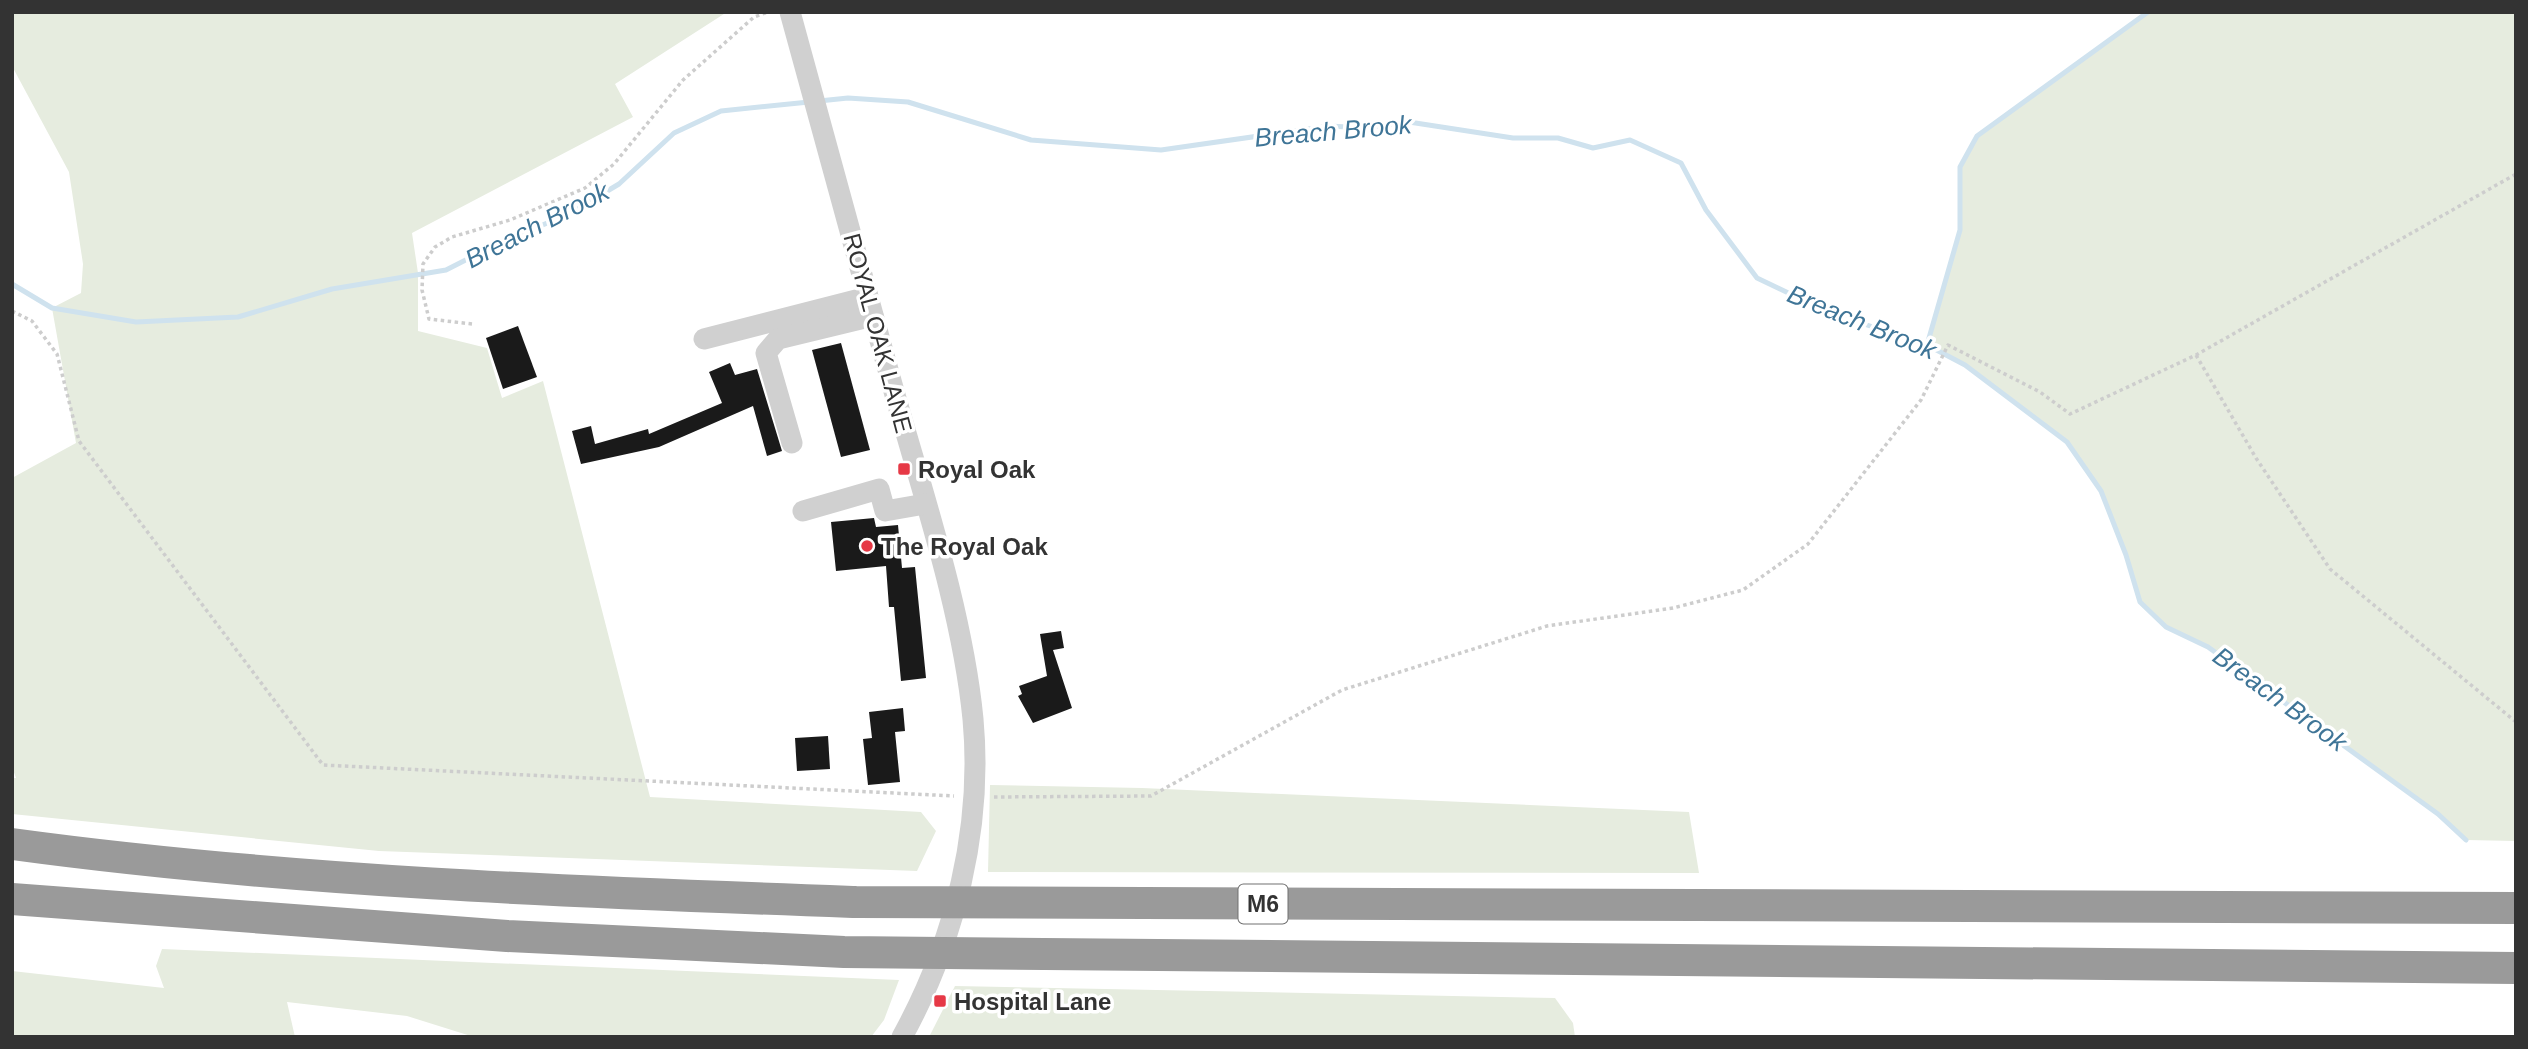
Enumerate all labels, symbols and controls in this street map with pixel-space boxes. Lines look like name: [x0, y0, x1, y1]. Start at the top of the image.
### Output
water label: Breach Brook: [1253, 109, 1415, 153]
water label: Breach Brook: [460, 175, 616, 274]
street label: ROYAL OAK LANE: [838, 230, 918, 436]
water label: Breach Brook: [1783, 279, 1942, 366]
place label: Royal Oak: [918, 456, 1036, 483]
marker: Royal Oak: [896, 461, 912, 477]
place label: The Royal Oak: [881, 533, 1048, 560]
marker: The Royal Oak: [859, 538, 875, 554]
water label: Breach Brook: [2207, 641, 2354, 759]
road number: M6: [1238, 884, 1288, 923]
place label: Hospital Lane: [954, 988, 1111, 1015]
marker: Hospital Lane: [932, 993, 948, 1009]

